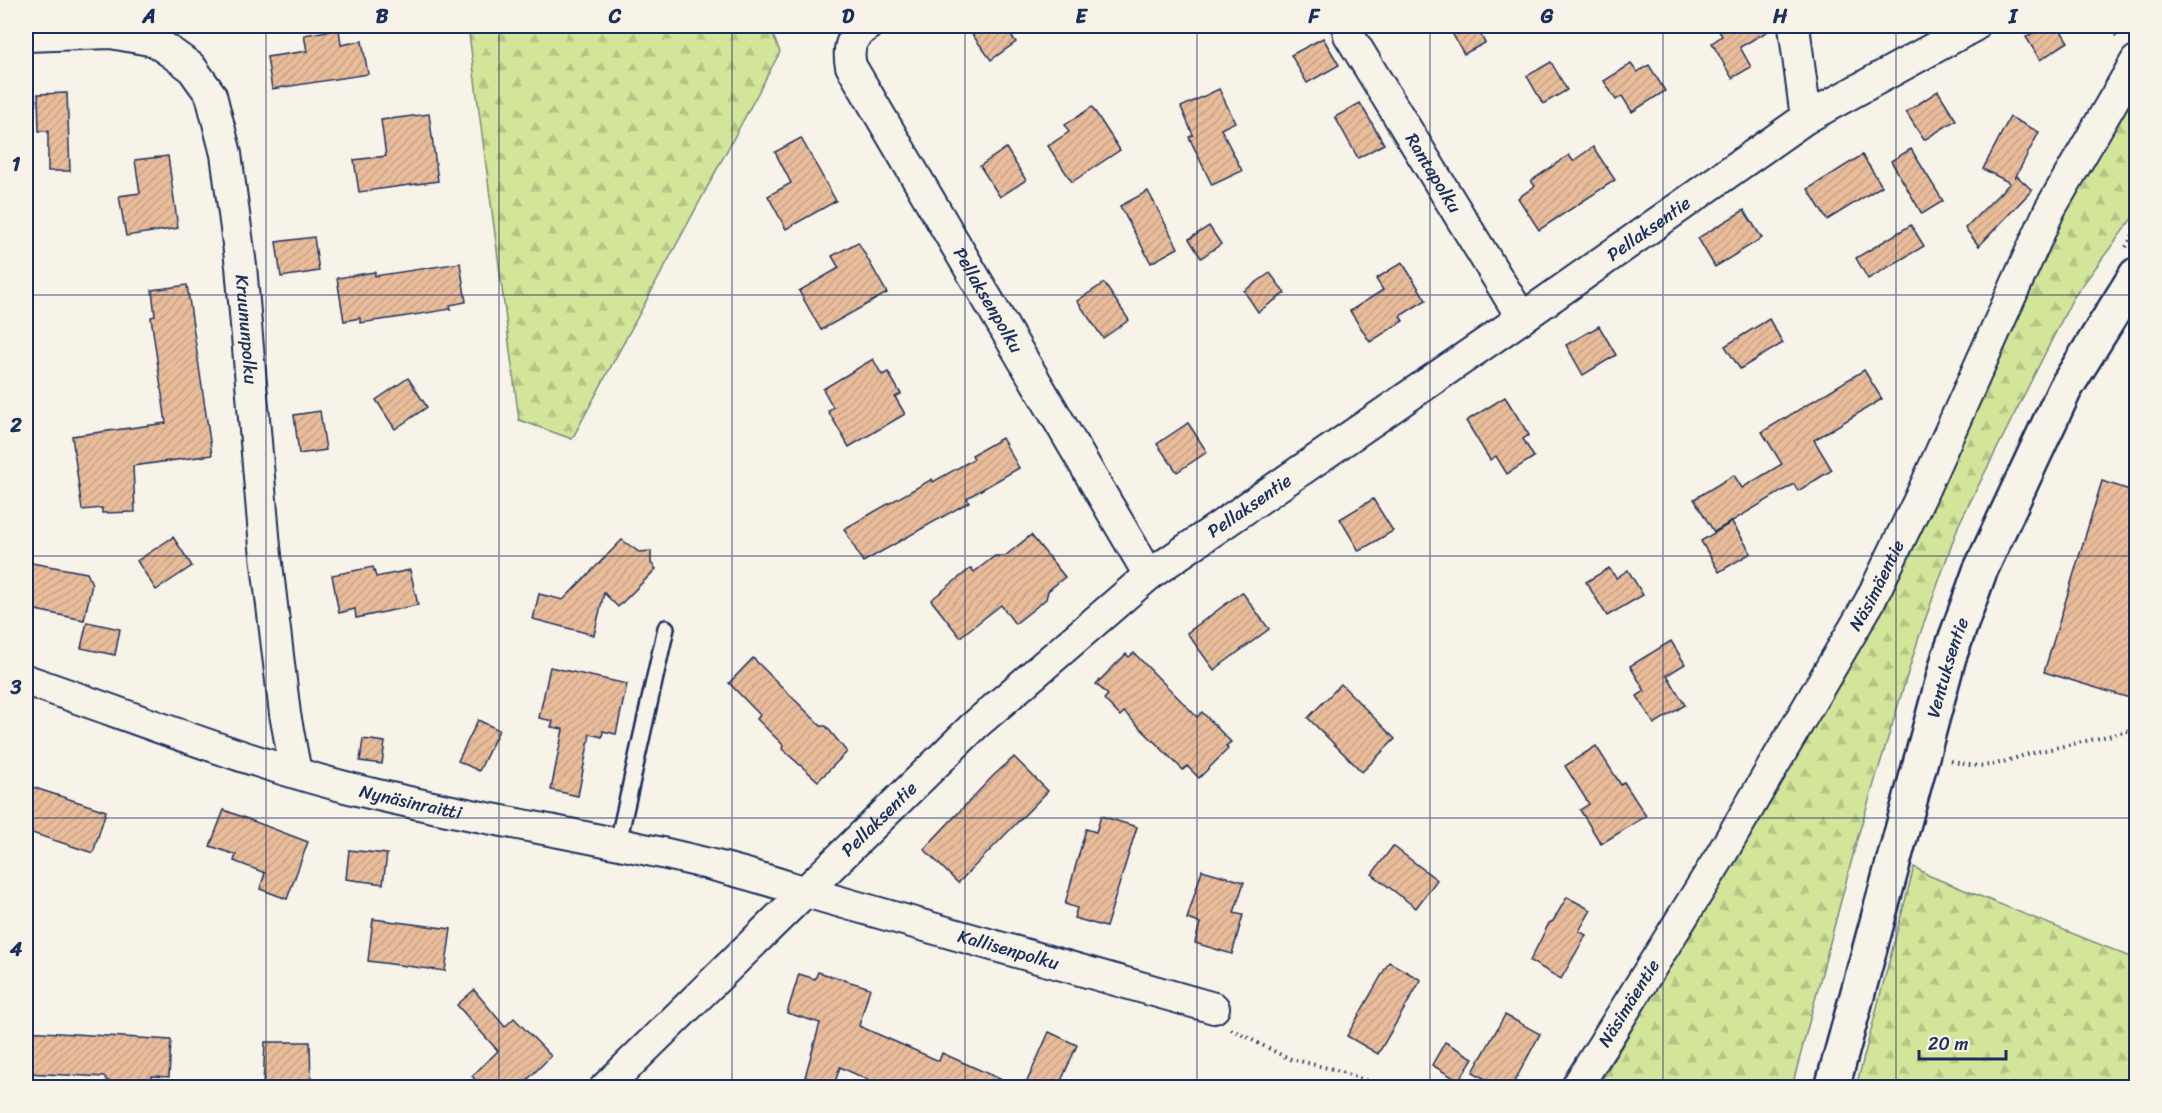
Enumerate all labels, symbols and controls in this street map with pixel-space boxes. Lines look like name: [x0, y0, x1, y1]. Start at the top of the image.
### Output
text: A: [141, 0, 156, 34]
text: B: [376, 0, 389, 34]
text: C: [608, 0, 622, 34]
text: D: [842, 0, 855, 34]
text: E: [1075, 0, 1088, 34]
text: F: [1308, 0, 1321, 34]
text: G: [1540, 0, 1554, 34]
text: H: [1772, 0, 1788, 34]
text: I: [2008, 0, 2019, 34]
street label: Rantapolku: [1396, 127, 1471, 220]
text: 1: [12, 147, 21, 182]
street label: Pellaksentie: [1600, 188, 1698, 270]
street label: Pellaksenpolku: [944, 241, 1032, 360]
street label: Kruununpolku: [226, 273, 267, 386]
text: 2: [9, 408, 22, 443]
street label: Pellaksentie: [1200, 465, 1299, 547]
street label: Näsimäentie: [1840, 534, 1913, 637]
street label: Ventuksentie: [1917, 613, 1978, 721]
text: 3: [10, 670, 22, 705]
street label: Pellaksentie: [833, 774, 925, 865]
street label: Nynäsinraitti: [356, 775, 466, 829]
street label: Kallisenpolku: [954, 920, 1063, 979]
text: 4: [9, 932, 23, 967]
street label: Näsimäentie: [1589, 953, 1669, 1054]
scale bar: [1919, 1023, 2006, 1061]
text: 20 m: [1928, 1028, 1968, 1060]

